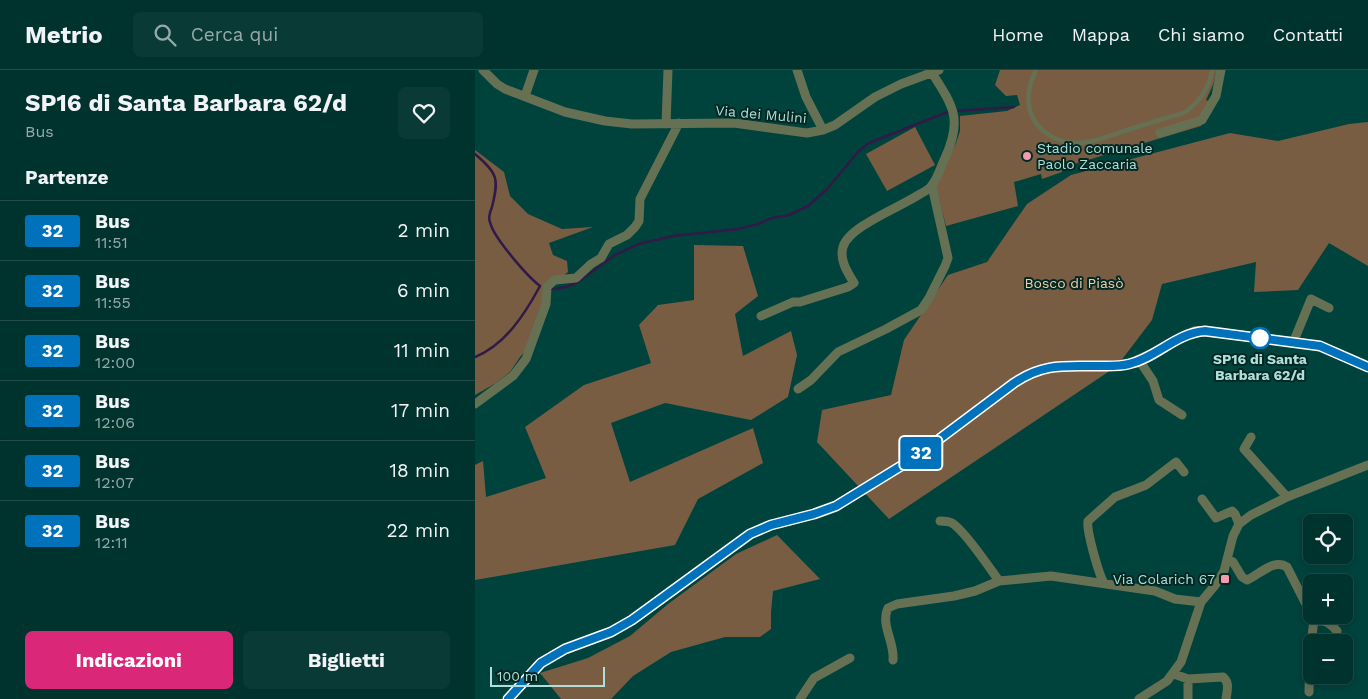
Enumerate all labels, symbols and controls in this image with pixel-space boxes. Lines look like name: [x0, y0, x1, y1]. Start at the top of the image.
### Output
search box: [133, 12, 483, 57]
text: Metrio: [25, 21, 103, 49]
icon: search: [151, 21, 179, 49]
text: Cerca qui: [191, 23, 278, 46]
text: Home: [992, 24, 1044, 45]
text: Mappa: [1072, 24, 1130, 45]
text: Chi siamo: [1158, 24, 1245, 45]
text: Contatti: [1273, 24, 1343, 45]
button: heart: [398, 87, 450, 139]
text: SP16 di Santa Barbara 62/d: [25, 89, 347, 117]
street label: Via dei Mulini: [715, 102, 807, 126]
text: Bus: [25, 122, 54, 141]
place label: Stadio comunale Paolo Zaccaria: [1037, 140, 1153, 172]
marker: Stadio comunale Paolo Zaccaria: [1021, 150, 1033, 162]
text: Partenze: [25, 166, 108, 189]
text: Bus: [95, 210, 130, 233]
text: 2 min: [398, 219, 450, 242]
text: 32: [42, 220, 63, 241]
text: 11:51: [95, 233, 128, 252]
text: Bus: [95, 270, 130, 293]
park label: Bosco di Piasò: [1024, 275, 1124, 291]
text: 6 min: [397, 279, 450, 302]
text: 32: [42, 280, 63, 301]
text: 11:55: [95, 293, 131, 312]
marker: SP16 di Santa Barbara 62/d: [1249, 327, 1271, 349]
text: Bus: [95, 330, 130, 353]
text: 11 min: [394, 339, 450, 362]
text: 32: [42, 340, 63, 361]
place label: SP16 di Santa Barbara 62/d: [1213, 351, 1308, 383]
text: 12:00: [95, 353, 135, 372]
text: Bus: [95, 390, 130, 413]
text: 17 min: [391, 399, 450, 422]
text: 32: [42, 400, 63, 421]
text: 12:06: [95, 413, 135, 432]
line badge: 32: [899, 437, 943, 469]
text: 32: [910, 442, 932, 463]
text: Bus: [95, 450, 130, 473]
text: 18 min: [389, 459, 450, 482]
text: 32: [42, 460, 63, 481]
text: 12:07: [95, 473, 134, 492]
text: Bus: [95, 510, 130, 533]
map controls: [1303, 514, 1353, 684]
button: locate: [1303, 514, 1353, 564]
text: 22 min: [386, 519, 450, 542]
text: 32: [42, 520, 63, 541]
text: 12:11: [95, 533, 128, 552]
place label: Via Colarich 67: [1113, 571, 1215, 587]
marker: Via Colarich 67: [1219, 573, 1231, 585]
button: +: [1303, 574, 1353, 624]
button: Indicazioni: [25, 631, 233, 689]
button: Biglietti: [243, 631, 450, 689]
button: −: [1303, 634, 1353, 684]
scale bar: [490, 664, 605, 687]
text: 100 m: [497, 668, 538, 684]

